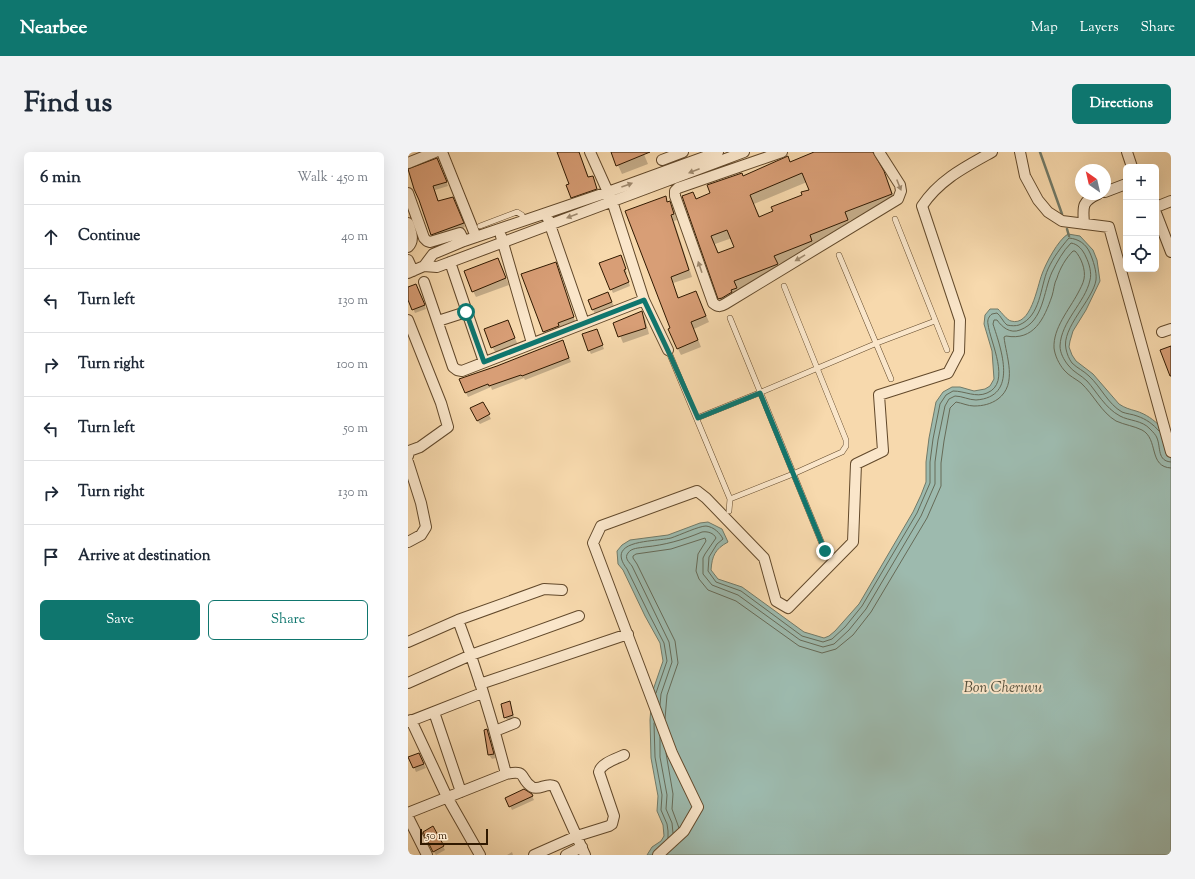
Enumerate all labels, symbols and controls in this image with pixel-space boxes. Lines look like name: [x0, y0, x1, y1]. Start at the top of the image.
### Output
text: Nearbee: [20, 15, 87, 42]
text: Map: [1031, 18, 1058, 38]
text: Layers: [1080, 18, 1118, 38]
text: Share: [1140, 18, 1175, 38]
text: Find us: [24, 84, 112, 124]
button: Directions: [1072, 84, 1171, 124]
north arrow: [1075, 164, 1111, 200]
map controls: [1123, 164, 1159, 272]
button: +: [1123, 164, 1159, 200]
text: 6 min: [40, 166, 81, 190]
one-way arrow: [688, 168, 700, 174]
text: Walk · 450 m: [297, 169, 368, 187]
one-way arrow: [895, 179, 902, 191]
one-way arrow: [622, 182, 634, 188]
button: −: [1123, 200, 1159, 236]
one-way arrow: [566, 214, 578, 220]
icon: ahead: [40, 226, 62, 248]
text: Continue: [78, 226, 140, 247]
text: 40 m: [341, 228, 368, 246]
button: locate: [1123, 236, 1159, 272]
one-way arrow: [794, 255, 806, 262]
one-way arrow: [696, 260, 702, 272]
icon: left: [40, 290, 62, 312]
text: Turn left: [78, 290, 135, 311]
text: 130 m: [338, 292, 368, 310]
route start: [457, 303, 475, 321]
icon: right: [40, 354, 62, 376]
text: Turn right: [78, 354, 144, 375]
text: 100 m: [336, 356, 368, 374]
icon: left: [40, 418, 62, 440]
text: Turn left: [78, 418, 135, 439]
text: 50 m: [343, 420, 368, 438]
icon: right: [40, 482, 62, 504]
text: Turn right: [78, 482, 144, 503]
text: 130 m: [338, 484, 368, 502]
route end: [816, 542, 834, 560]
icon: arrive: [40, 546, 62, 568]
text: Arrive at destination: [78, 546, 211, 567]
button: Save: [40, 600, 200, 640]
button: Share: [208, 600, 368, 640]
water label: Bon Cheruvu: [964, 678, 1042, 699]
scale bar: [420, 827, 488, 846]
text: 50 m: [426, 828, 447, 844]

